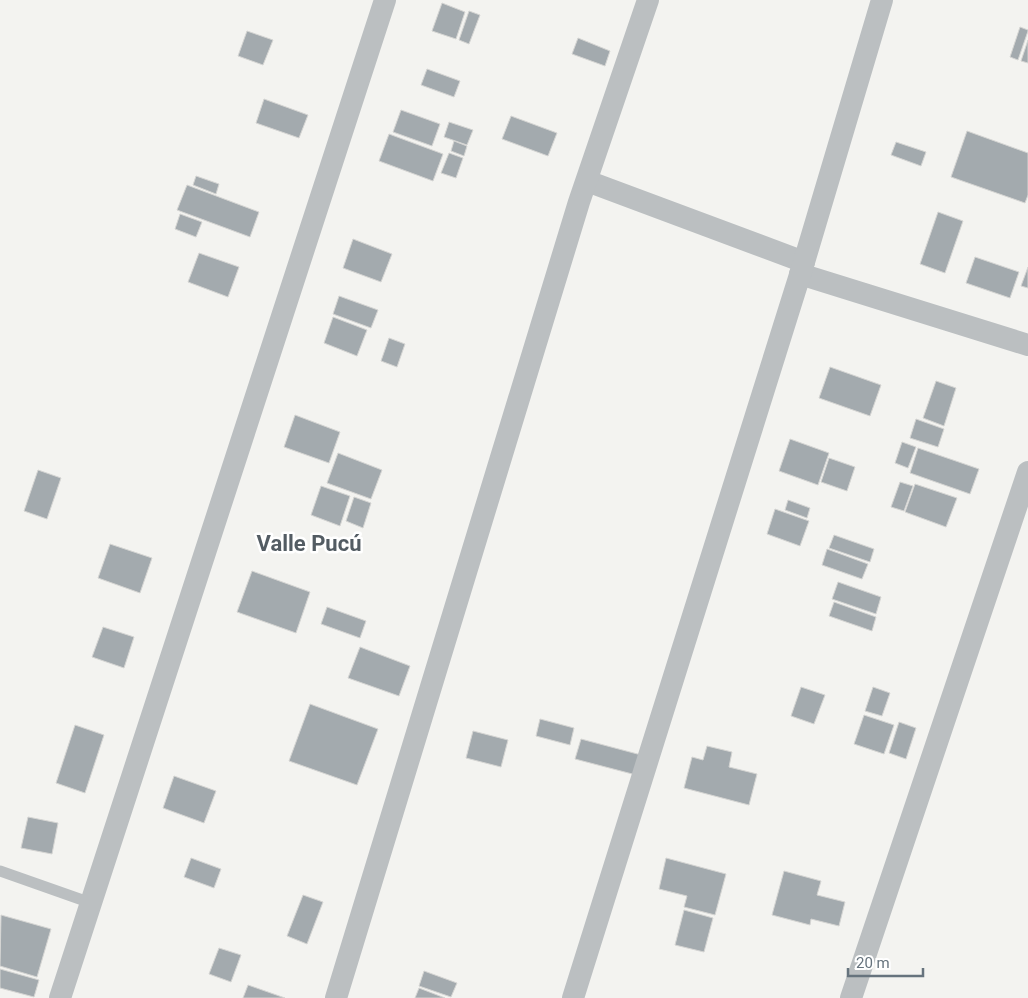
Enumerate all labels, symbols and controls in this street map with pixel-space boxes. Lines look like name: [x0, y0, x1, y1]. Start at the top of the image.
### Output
district label: Valle Pucú: [257, 531, 361, 556]
scale bar: [848, 946, 923, 978]
text: 20 m: [856, 954, 890, 972]

